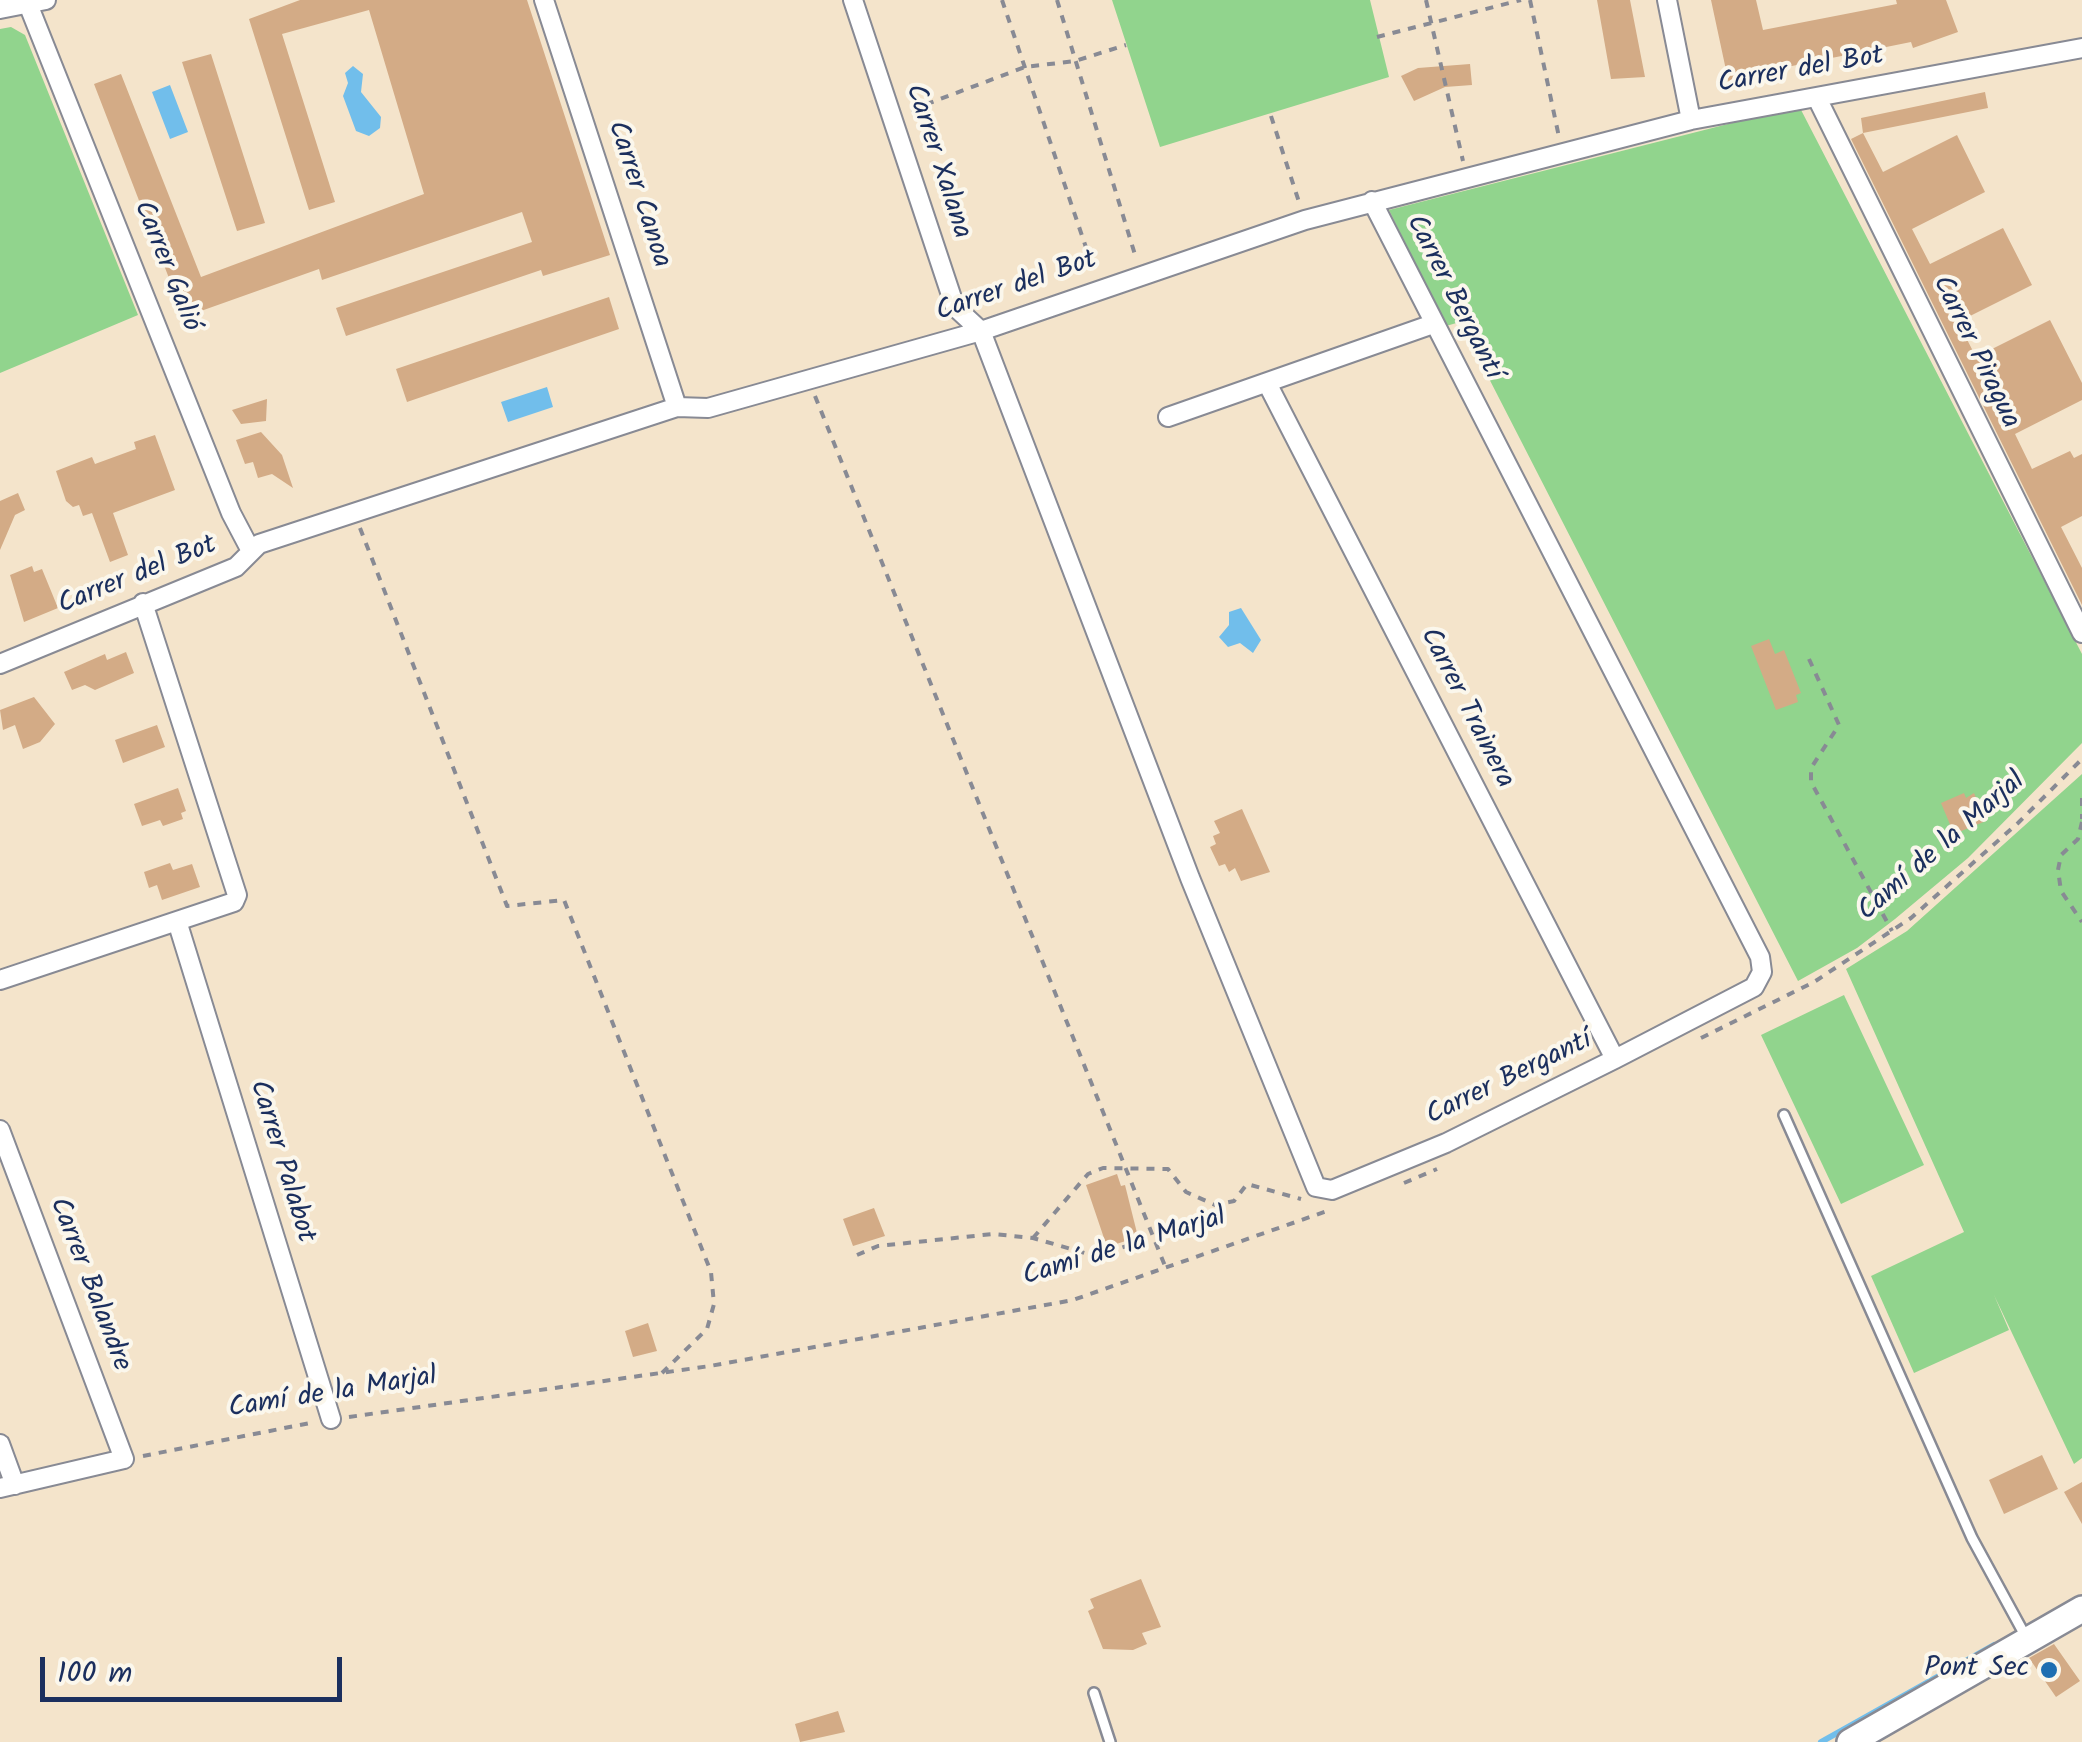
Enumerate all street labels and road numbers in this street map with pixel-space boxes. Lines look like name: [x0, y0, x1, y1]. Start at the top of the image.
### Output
street label: Carrer del Bot: [1716, 41, 1886, 103]
street label: Carrer Xalana: [895, 81, 977, 243]
street label: Carrer Canoa: [598, 117, 676, 273]
street label: Carrer Galió: [124, 197, 206, 337]
street label: Carrer Bergantí: [1396, 210, 1508, 386]
street label: Carrer del Bot: [932, 245, 1102, 331]
street label: Carrer Piragua: [1923, 271, 2025, 435]
street label: Carrer del Bot: [54, 530, 222, 624]
street label: Carrer Trainera: [1410, 623, 1520, 795]
street label: Camí de la Marjal: [1852, 766, 2034, 930]
street label: Carrer Bergantí: [1422, 1025, 1598, 1135]
street label: Carrer Palabot: [239, 1077, 321, 1247]
street label: Carrer Balandre: [39, 1193, 137, 1377]
street label: Camí de la Marjal: [1019, 1202, 1231, 1296]
street label: Camí de la Marjal: [226, 1362, 440, 1428]

